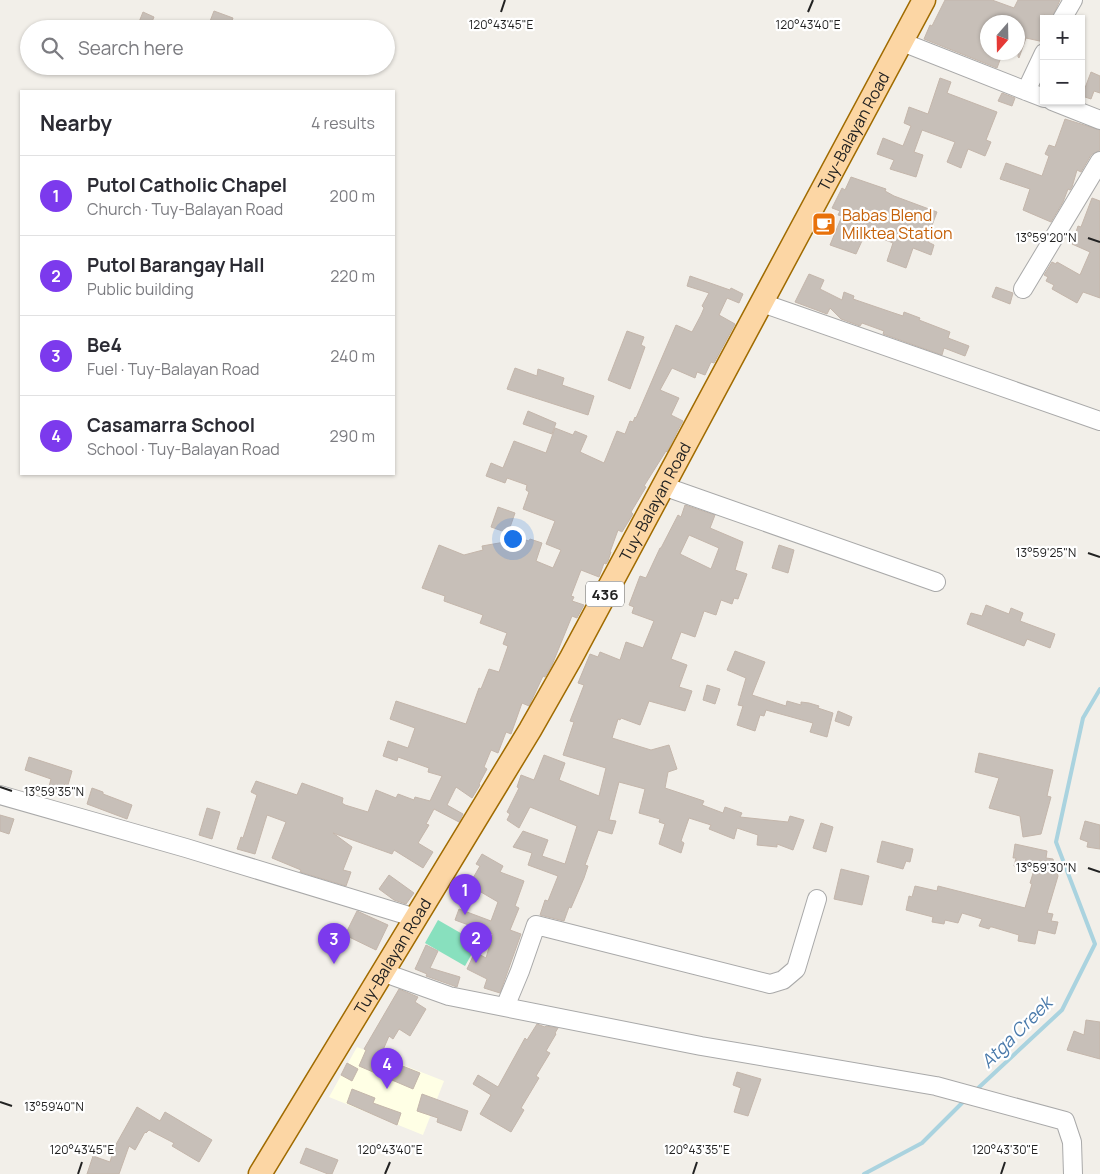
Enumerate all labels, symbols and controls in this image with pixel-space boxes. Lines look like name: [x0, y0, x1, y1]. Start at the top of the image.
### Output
north arrow: [980, 15, 1025, 60]
map controls: [1040, 15, 1085, 105]
button: +: [1040, 15, 1085, 60]
text: 120°43'45"E: [469, 16, 533, 33]
text: 120°43'40"E: [775, 16, 841, 33]
search box: [20, 20, 395, 75]
icon: search: [38, 34, 66, 62]
text: Search here: [78, 35, 184, 61]
button: −: [1040, 60, 1085, 105]
street label: Tuy-Balayan Road: [813, 68, 894, 195]
text: Nearby: [40, 109, 112, 137]
text: 4 results: [311, 112, 375, 134]
text: Putol Catholic Chapel: [87, 172, 287, 198]
text: 1: [52, 185, 60, 207]
text: 200 m: [330, 185, 375, 207]
text: Church · Tuy-Balayan Road: [87, 198, 283, 220]
place label: Babas Blend Milktea Station: [842, 204, 953, 244]
cafe icon: Babas Blend Milktea Station: [811, 211, 837, 237]
text: 13°59'20"N: [1016, 229, 1076, 246]
text: Putol Barangay Hall: [87, 252, 265, 278]
text: 2: [51, 265, 61, 287]
text: 220 m: [330, 265, 375, 287]
text: Public building: [87, 278, 194, 300]
text: Be4: [87, 332, 122, 358]
text: 3: [51, 345, 61, 367]
text: 240 m: [330, 345, 375, 367]
text: Fuel · Tuy-Balayan Road: [87, 358, 260, 380]
text: Casamarra School: [87, 412, 255, 438]
text: 4: [51, 425, 61, 447]
text: 290 m: [329, 425, 375, 447]
text: School · Tuy-Balayan Road: [87, 438, 280, 460]
street label: Tuy-Balayan Road: [614, 438, 696, 565]
your location: [500, 526, 526, 552]
text: 13°59'25"N: [1016, 544, 1076, 561]
road number: 436: [586, 582, 624, 606]
text: 13°59'35"N: [24, 783, 84, 800]
text: 13°59'30"N: [1016, 859, 1076, 876]
pin: 1: [449, 874, 481, 915]
street label: Tuy-Balayan Road: [349, 894, 436, 1018]
pin: 2: [460, 922, 492, 963]
pin: 3: [318, 923, 350, 964]
water label: Atga Creek: [975, 989, 1059, 1073]
pin: 4: [371, 1048, 403, 1089]
text: 13°59'40"N: [24, 1098, 84, 1115]
text: 120°43'45"E: [50, 1141, 114, 1158]
text: 120°43'40"E: [357, 1141, 423, 1158]
text: 120°43'35"E: [664, 1141, 730, 1158]
text: 120°43'30"E: [972, 1141, 1038, 1158]

